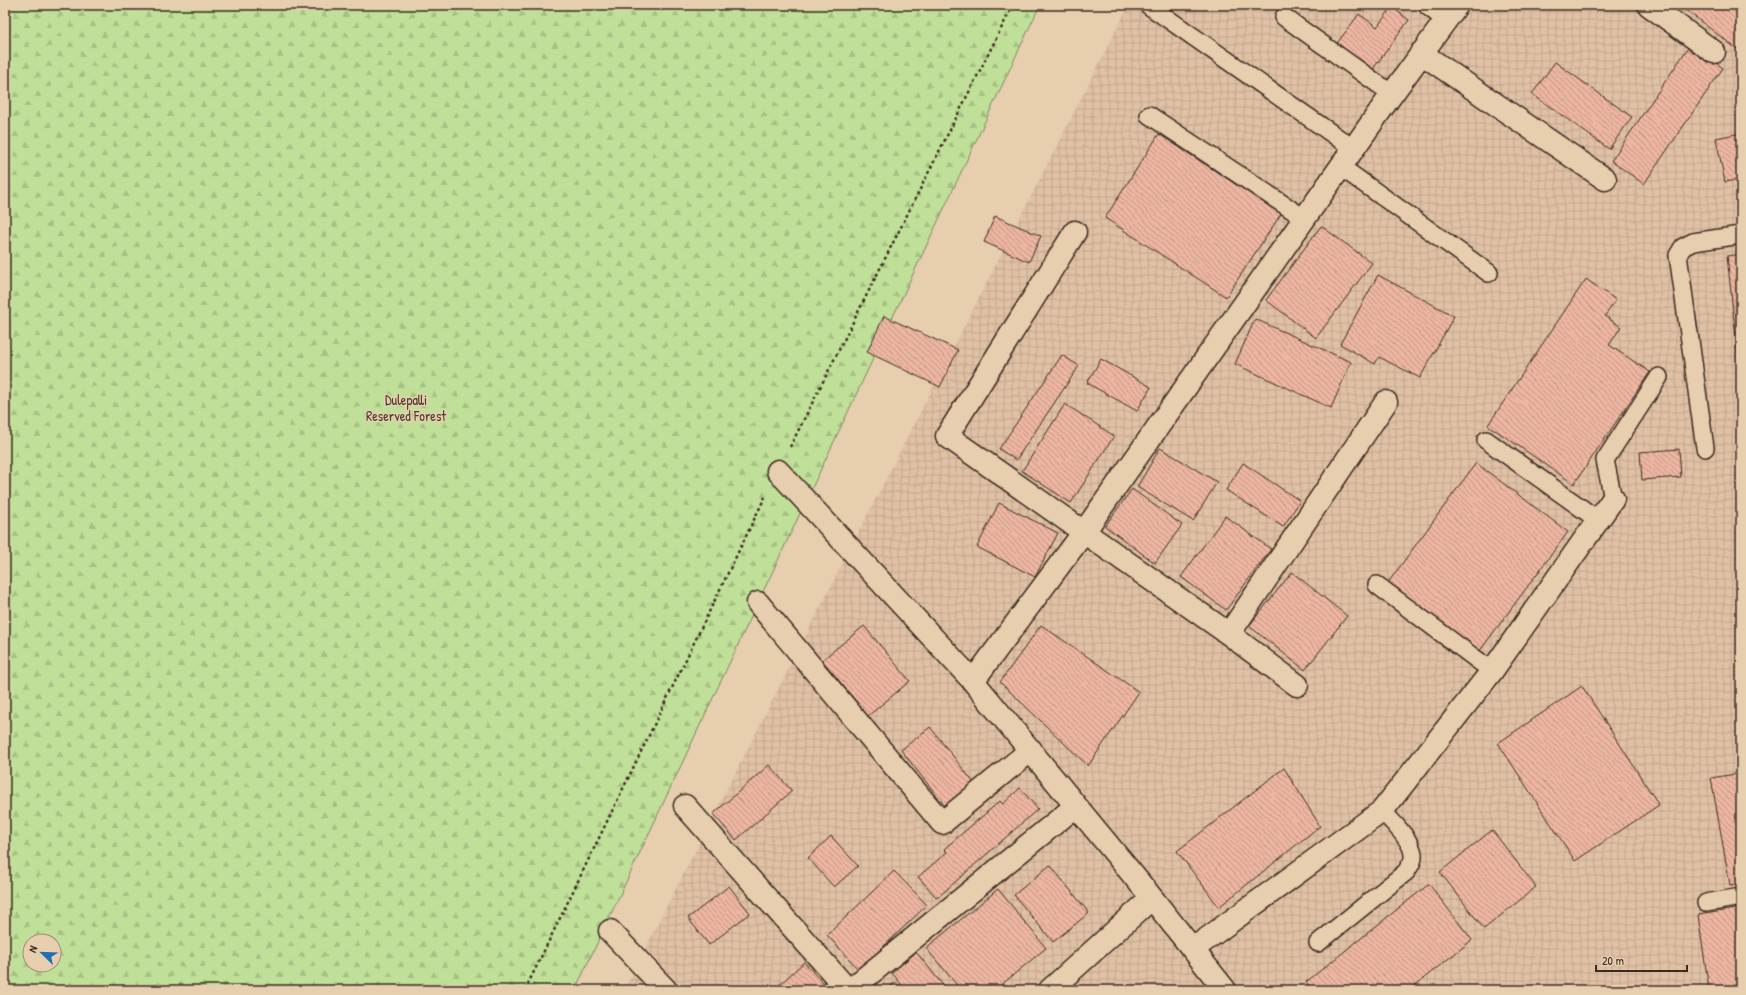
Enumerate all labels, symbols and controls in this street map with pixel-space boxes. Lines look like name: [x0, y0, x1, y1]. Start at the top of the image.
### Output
park label: Dulepalli Reserved Forest: [366, 390, 446, 425]
north arrow: [22, 933, 62, 973]
text: N: [25, 944, 40, 955]
scale bar: [1596, 947, 1687, 973]
text: 20 m: [1602, 952, 1624, 969]

